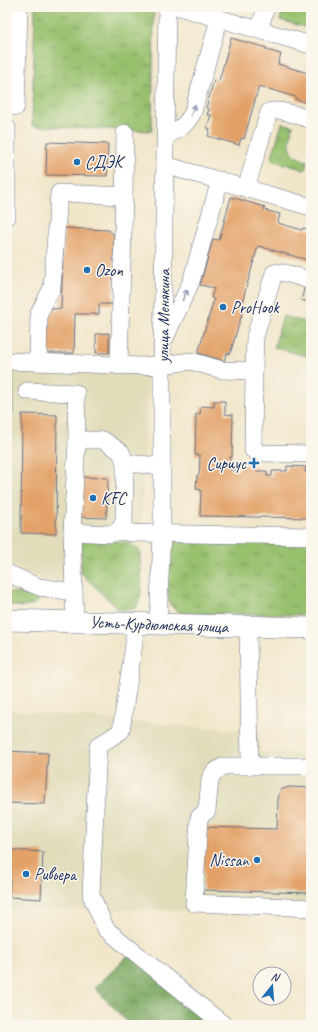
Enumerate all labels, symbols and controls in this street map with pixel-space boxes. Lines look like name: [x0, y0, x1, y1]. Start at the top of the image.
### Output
one-way arrow: [189, 105, 197, 117]
place label: СДЭК: [85, 152, 126, 173]
marker: СДЭК: [72, 157, 82, 167]
place label: Ozon: [95, 260, 123, 281]
marker: Ozon: [82, 265, 92, 275]
street label: улица Менякина: [152, 268, 175, 364]
one-way arrow: [182, 290, 189, 302]
place label: ProHook: [231, 297, 281, 318]
marker: ProHook: [218, 302, 228, 312]
place label: Сириус: [206, 453, 247, 474]
marker: Сириус: [249, 458, 259, 468]
place label: KFC: [101, 488, 128, 509]
marker: KFC: [88, 493, 98, 503]
street label: Усть-Курдюмская улица: [89, 612, 230, 637]
place label: Nissan: [209, 850, 250, 871]
marker: Nissan: [252, 855, 262, 865]
place label: Ривьера: [34, 864, 78, 885]
marker: Ривьера: [21, 869, 31, 879]
north arrow: [252, 966, 292, 1006]
text: N: [270, 969, 282, 985]

